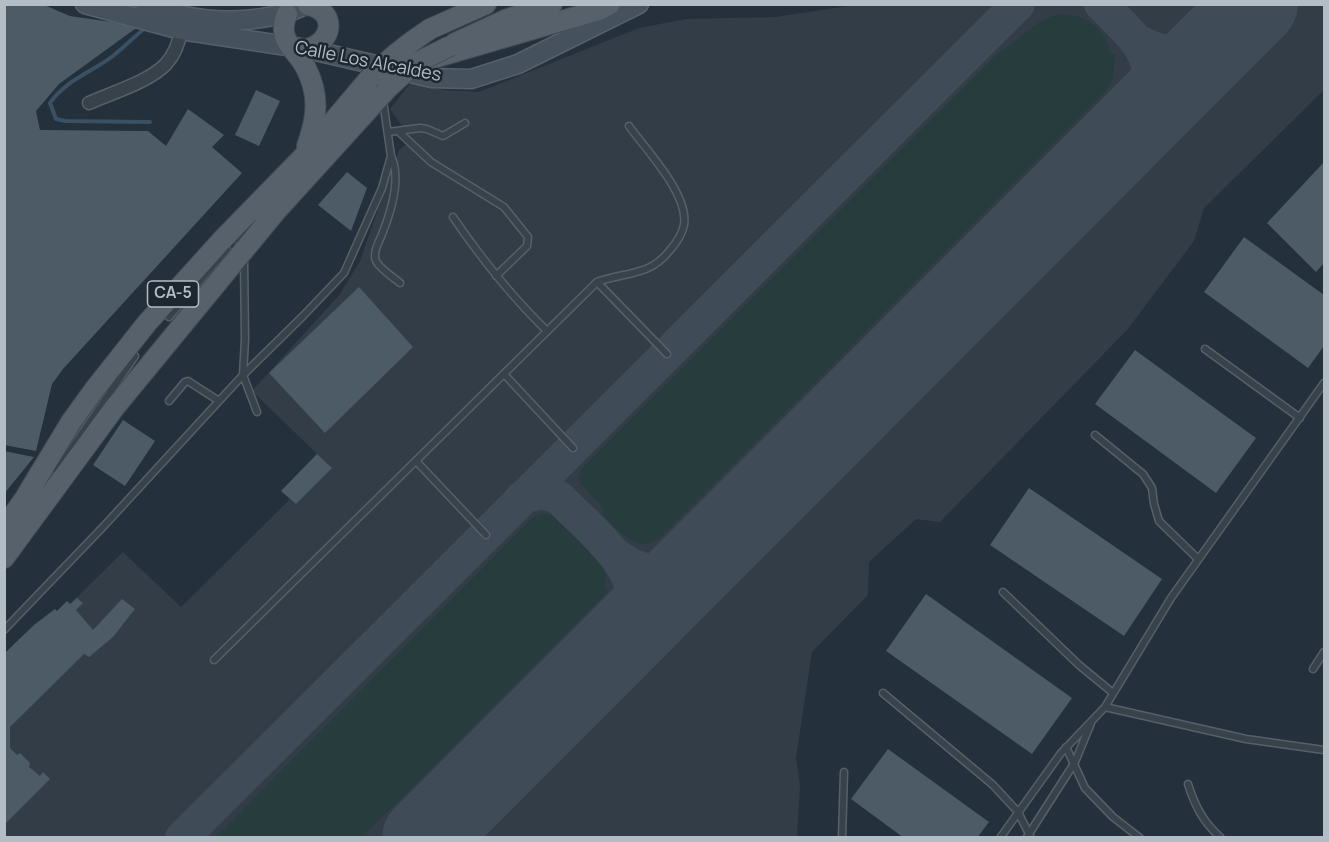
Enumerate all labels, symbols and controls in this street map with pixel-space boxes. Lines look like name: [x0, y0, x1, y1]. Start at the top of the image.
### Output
street label: Calle Los Alcaldes: [293, 37, 443, 87]
road number: CA-5: [148, 281, 198, 307]

